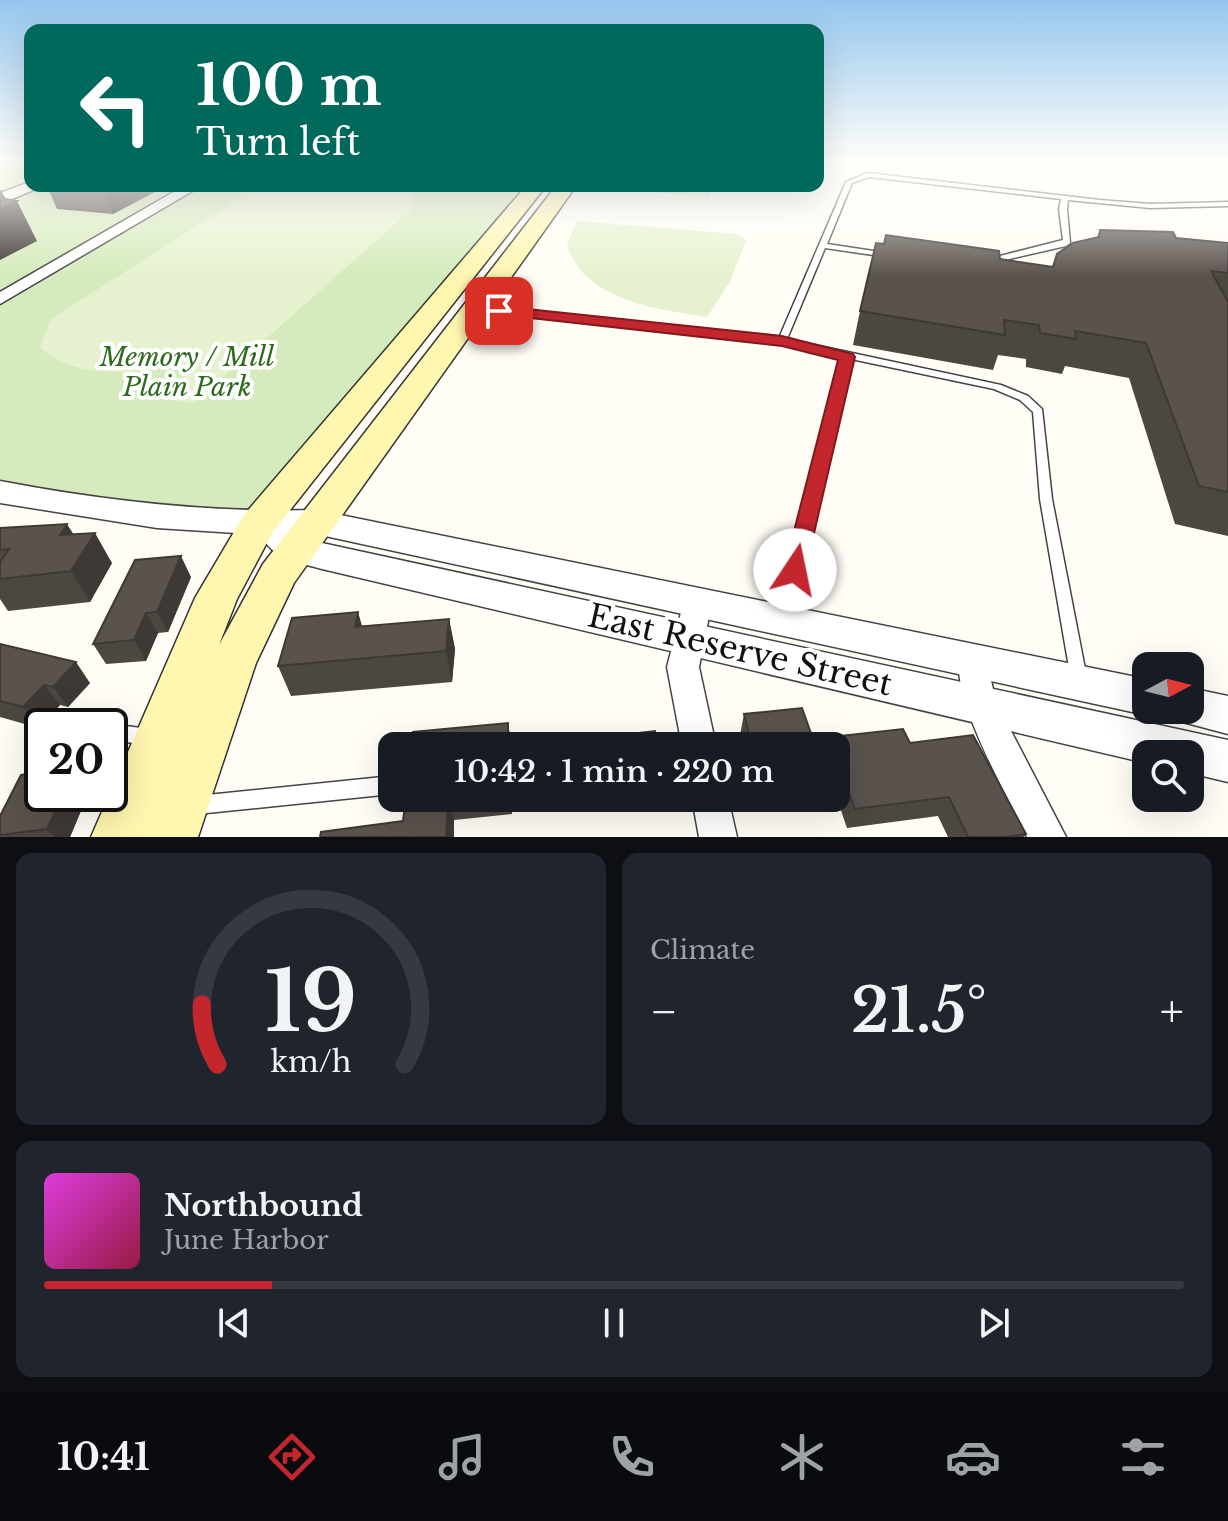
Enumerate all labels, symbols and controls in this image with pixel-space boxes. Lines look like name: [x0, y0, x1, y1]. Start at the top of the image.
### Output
text: 100 m: [196, 51, 382, 120]
icon: left: [64, 56, 168, 160]
text: Turn left: [196, 120, 360, 165]
pin: [465, 277, 533, 345]
icon: arrive: [477, 289, 521, 333]
park label: Memory / Mill Plain Park: [99, 341, 275, 403]
position arrow: [753, 528, 837, 612]
street label: East Reserve Street: [584, 596, 896, 704]
north arrow: [1132, 652, 1204, 724]
map controls: [1132, 652, 1204, 812]
speed limit sign: 20: [24, 708, 128, 812]
button: search: [1132, 740, 1204, 812]
text: 10:42 · 1 min · 220 m: [454, 753, 774, 790]
text: Climate: [650, 934, 755, 966]
text: 19: [265, 950, 357, 1053]
text: 21.5°: [851, 974, 987, 1048]
text: −: [650, 984, 678, 1039]
text: +: [1160, 984, 1184, 1039]
text: km/h: [270, 1044, 352, 1080]
text: Northbound: [164, 1187, 363, 1224]
text: June Harbor: [164, 1224, 329, 1256]
icon: previous: [212, 1301, 256, 1345]
icon: pause: [592, 1301, 636, 1345]
icon: next: [972, 1301, 1016, 1345]
icon: directions: [264, 1429, 320, 1485]
icon: music: [434, 1429, 490, 1485]
icon: phone: [604, 1429, 660, 1485]
icon: climate: [774, 1429, 830, 1485]
icon: car: [945, 1429, 1001, 1485]
icon: filters: [1115, 1429, 1171, 1485]
text: 10:41: [57, 1435, 150, 1480]

